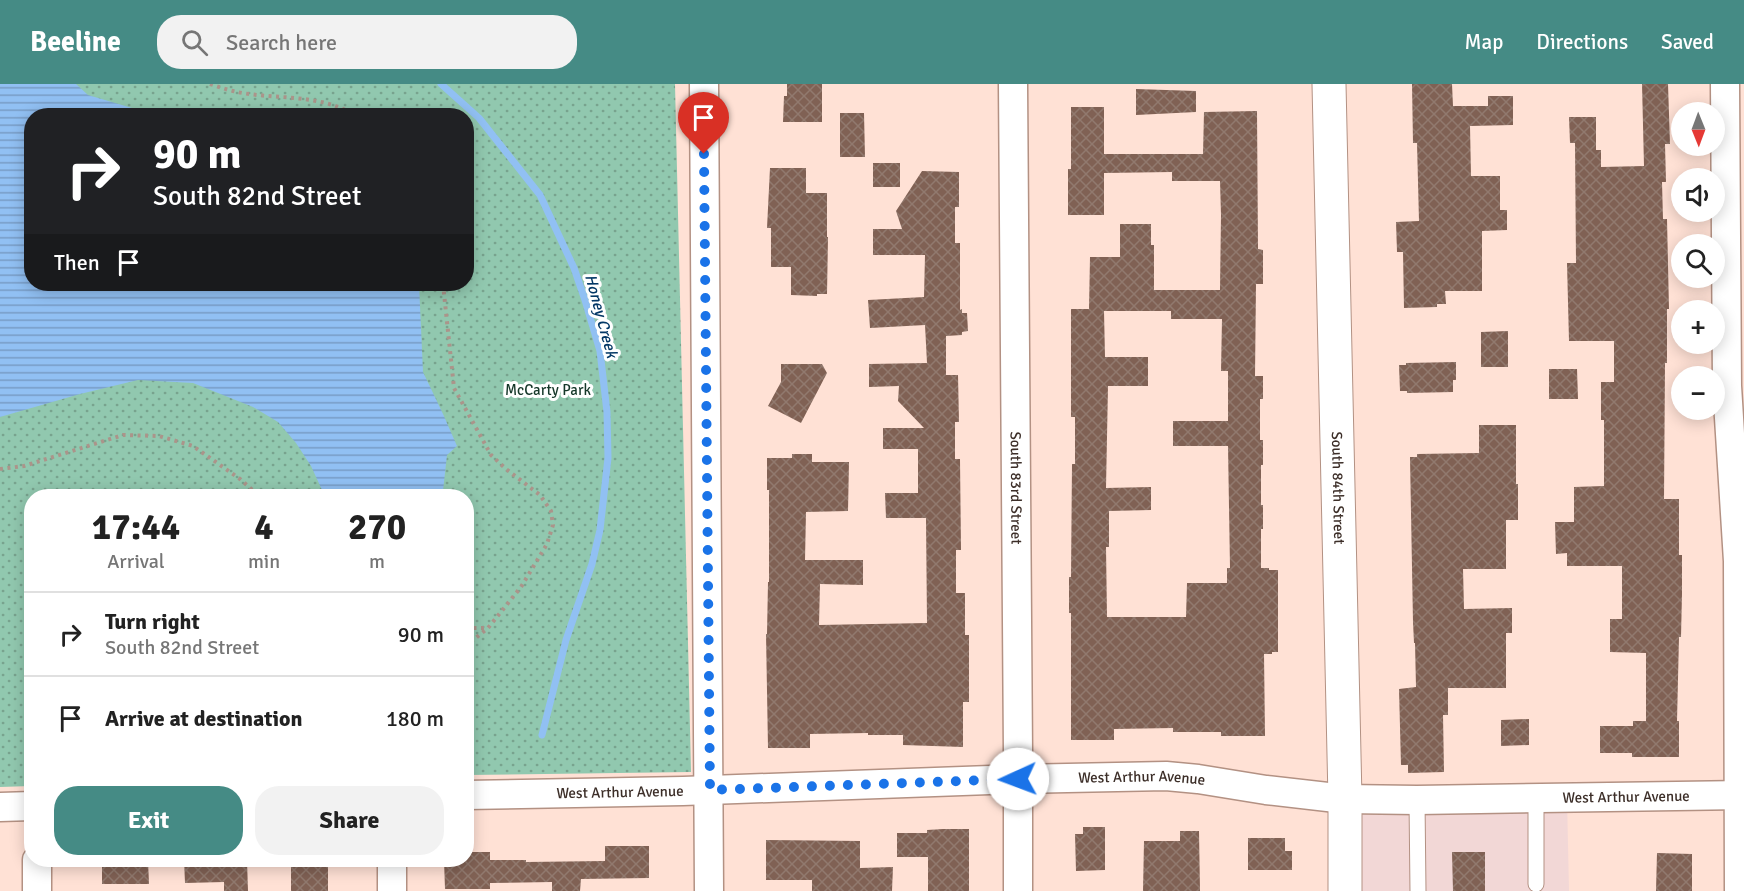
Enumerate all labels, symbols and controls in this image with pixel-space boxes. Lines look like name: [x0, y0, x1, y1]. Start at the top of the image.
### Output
search box: [157, 15, 577, 69]
text: Beeline: [30, 25, 121, 59]
icon: search: [178, 26, 211, 59]
text: Search here: [226, 29, 337, 56]
text: Map: [1465, 29, 1503, 55]
text: Directions: [1536, 29, 1628, 55]
text: Saved: [1661, 29, 1714, 55]
pin: [678, 92, 729, 154]
icon: arrive: [687, 101, 720, 134]
north arrow: [1671, 102, 1725, 156]
map controls: [1671, 102, 1725, 420]
text: 90 m: [153, 129, 242, 180]
icon: right: [54, 132, 132, 210]
button: sound: [1671, 168, 1725, 222]
text: South 82nd Street: [153, 180, 361, 213]
button: search: [1671, 234, 1725, 288]
icon: arrive: [112, 246, 145, 279]
text: Then: [54, 249, 100, 276]
water label: Honey Creek: [580, 272, 622, 362]
button: +: [1671, 300, 1725, 354]
button: −: [1671, 366, 1725, 420]
park label: McCarty Park: [505, 381, 591, 399]
street label: South 83rd Street: [1007, 431, 1025, 545]
street label: South 84th Street: [1328, 431, 1348, 545]
text: 17:44: [92, 505, 180, 550]
text: 4: [254, 505, 274, 550]
text: 270: [348, 505, 406, 550]
text: Arrival: [107, 549, 165, 574]
text: min: [248, 549, 280, 574]
text: m: [369, 549, 385, 574]
text: Turn right: [105, 608, 200, 635]
icon: right: [54, 618, 87, 651]
text: 90 m: [398, 621, 444, 648]
text: South 82nd Street: [105, 635, 259, 660]
icon: arrive: [54, 702, 87, 735]
text: Arrive at destination: [105, 705, 302, 732]
text: 180 m: [386, 705, 444, 732]
position arrow: [986, 747, 1050, 811]
street label: West Arthur Avenue: [1078, 767, 1207, 789]
street label: West Arthur Avenue: [556, 782, 684, 802]
button: Exit: [54, 786, 243, 855]
button: Share: [255, 786, 444, 855]
street label: West Arthur Avenue: [1562, 787, 1690, 807]

